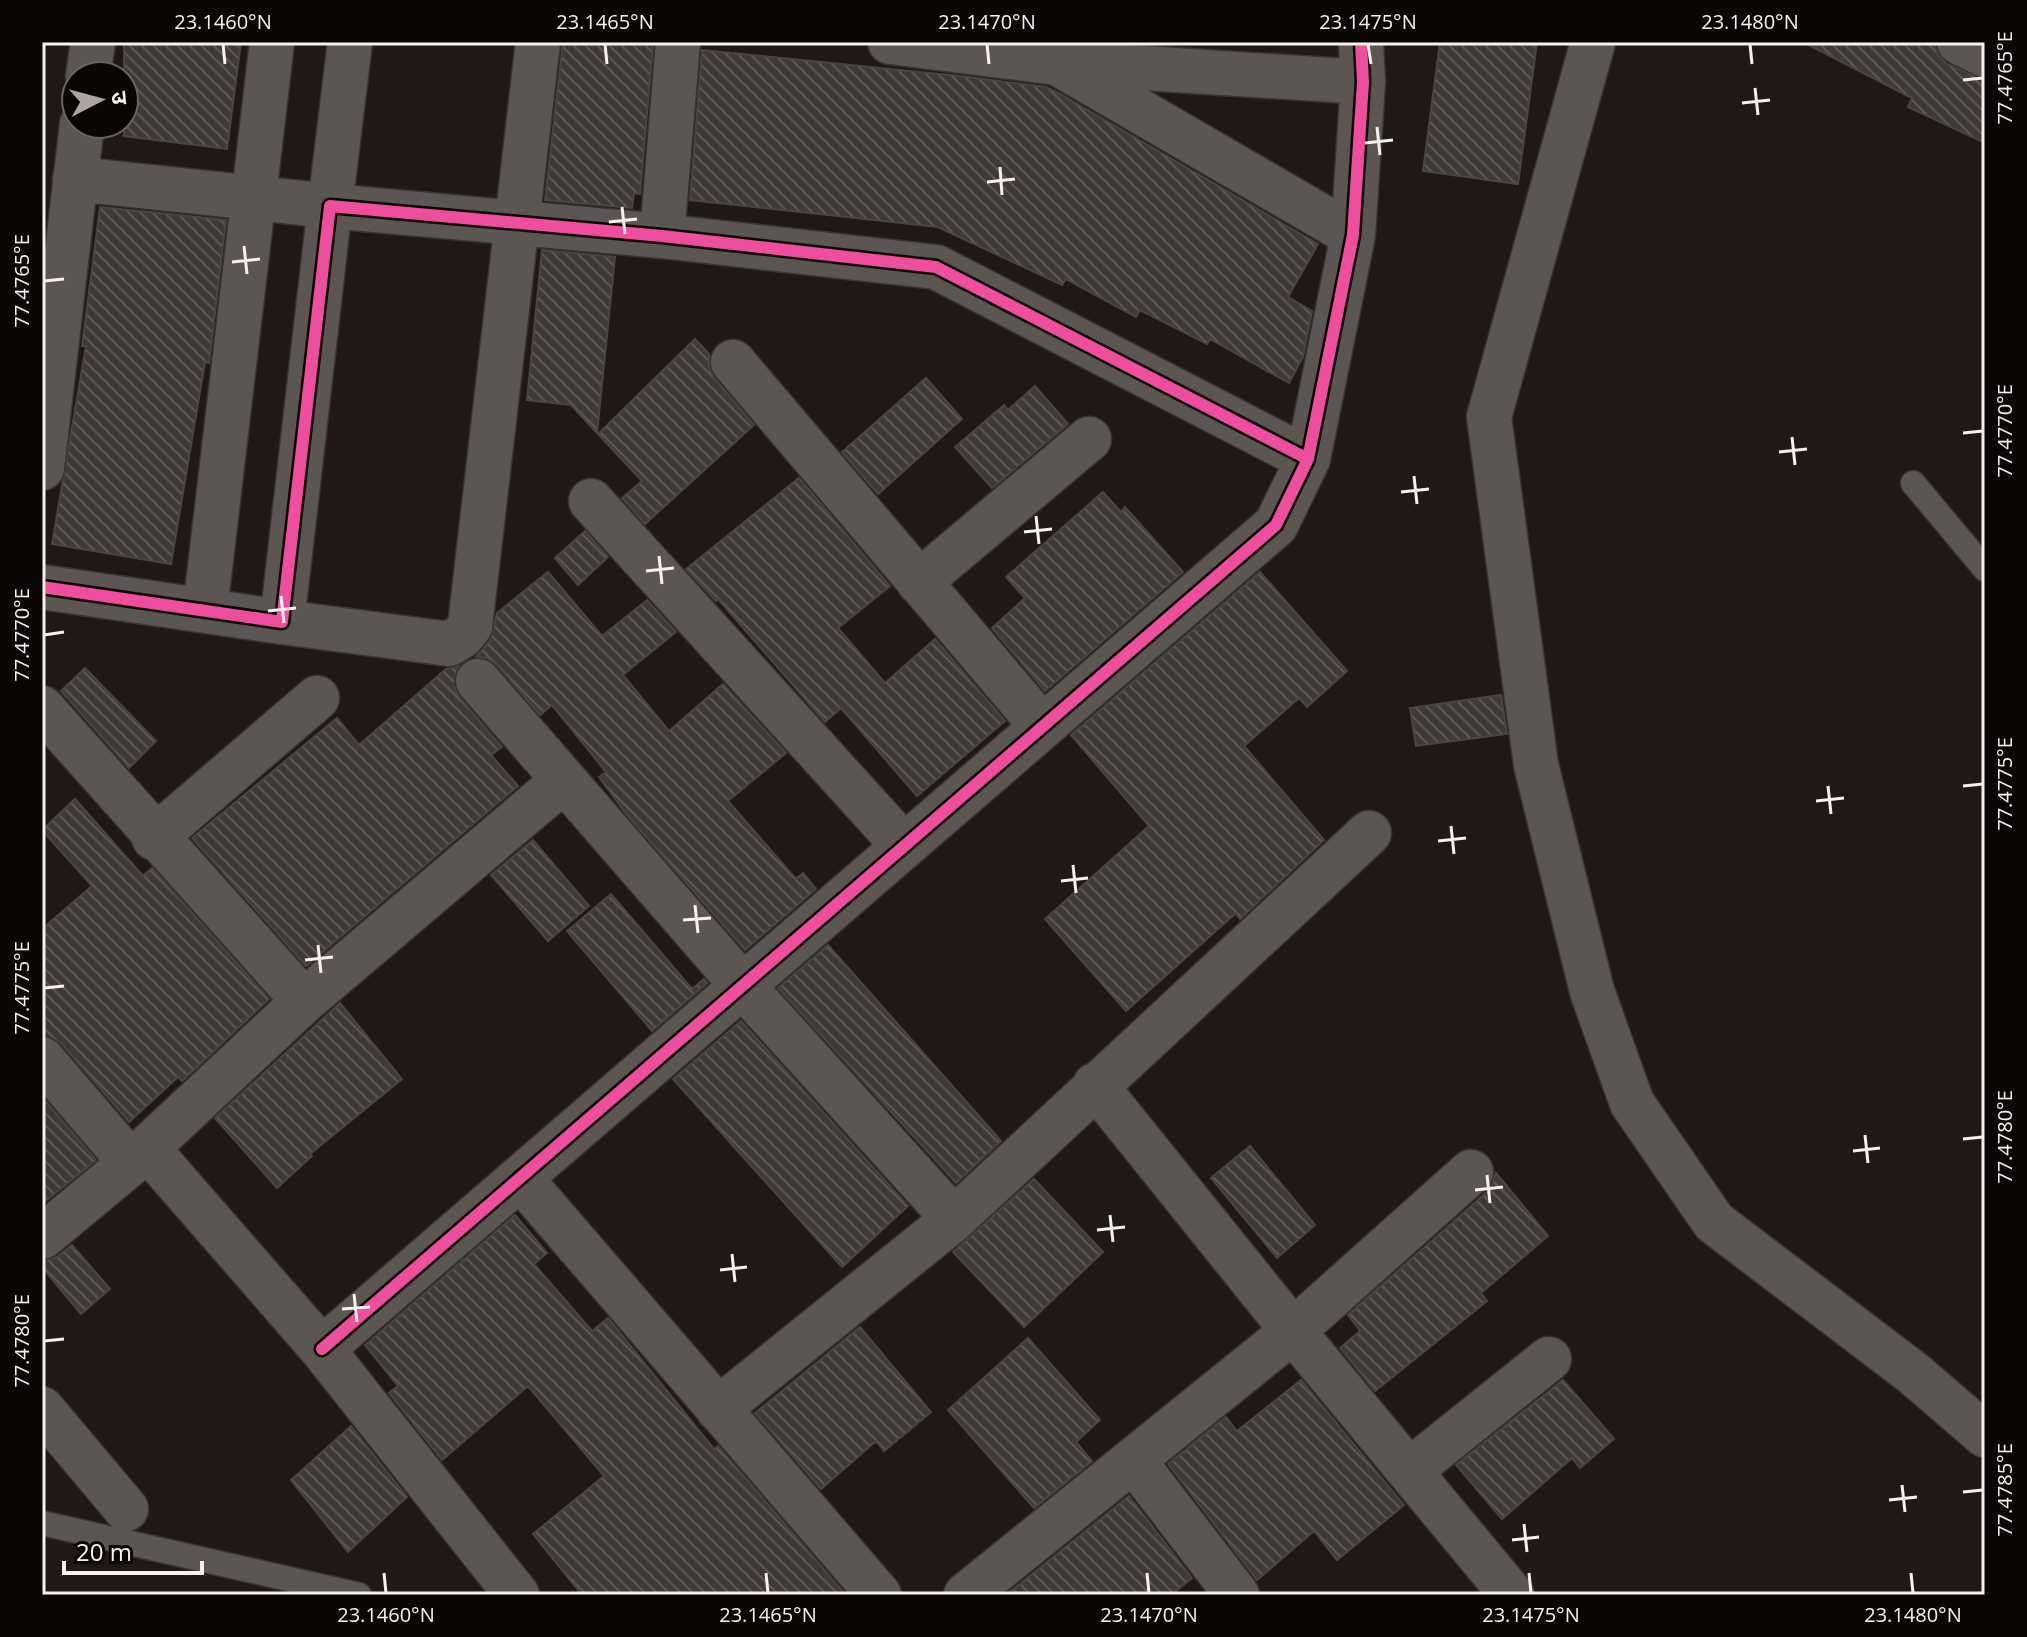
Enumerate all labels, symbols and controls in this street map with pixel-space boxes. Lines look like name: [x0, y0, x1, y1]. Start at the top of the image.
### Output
text: 23.1460°N: [174, 8, 272, 35]
text: 23.1465°N: [556, 8, 654, 35]
text: 23.1470°N: [938, 8, 1036, 35]
text: 23.1475°N: [1319, 8, 1417, 35]
text: 23.1480°N: [1701, 8, 1799, 35]
text: 77.4765°E: [1991, 31, 2018, 125]
north arrow: [60, 60, 140, 140]
text: उ: [105, 90, 137, 107]
text: 77.4765°E: [8, 234, 35, 328]
text: 77.4770°E: [1991, 384, 2018, 478]
text: 77.4770°E: [8, 588, 35, 682]
text: 77.4775°E: [1991, 737, 2018, 831]
text: 77.4775°E: [8, 941, 35, 1035]
text: 77.4780°E: [1991, 1090, 2018, 1184]
text: 77.4780°E: [8, 1294, 35, 1388]
text: 77.4785°E: [1991, 1443, 2018, 1537]
scale bar: [64, 1525, 202, 1575]
text: 20 m: [76, 1535, 132, 1568]
text: 23.1460°N: [337, 1601, 435, 1628]
text: 23.1465°N: [719, 1601, 817, 1628]
text: 23.1470°N: [1100, 1601, 1198, 1628]
text: 23.1475°N: [1482, 1601, 1580, 1628]
text: 23.1480°N: [1864, 1601, 1962, 1628]

